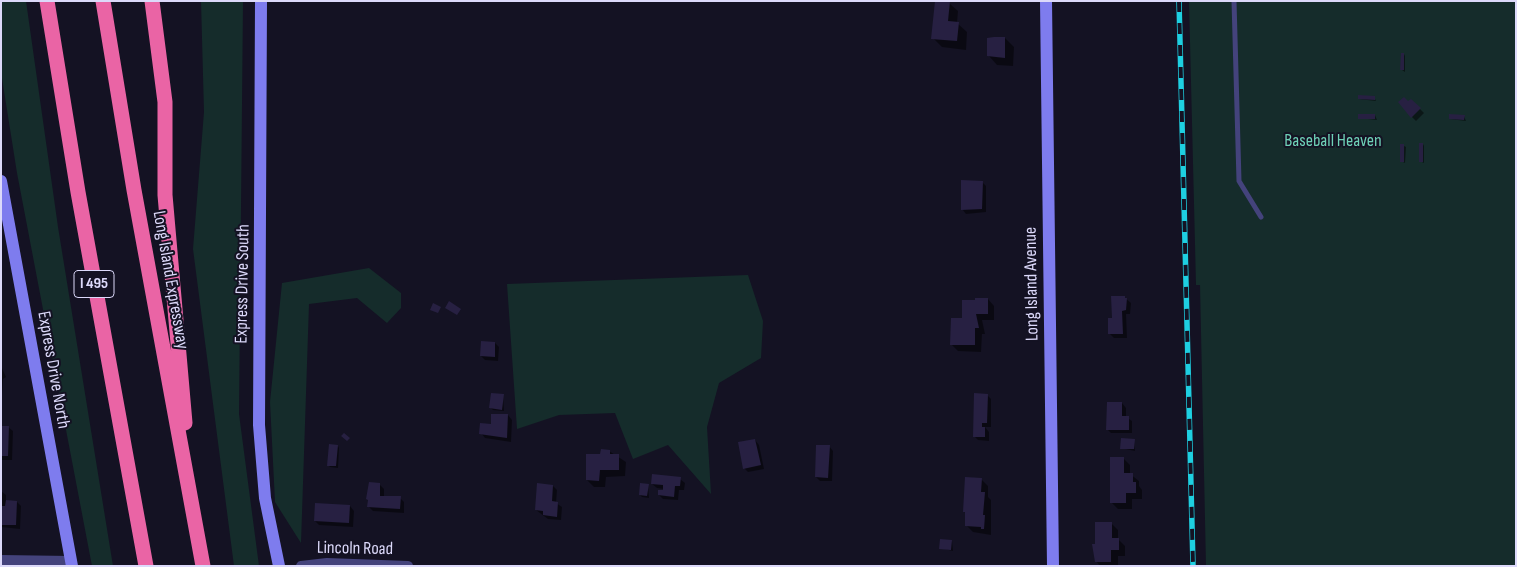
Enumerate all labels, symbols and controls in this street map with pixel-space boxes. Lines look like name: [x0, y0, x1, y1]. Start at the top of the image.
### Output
park label: Baseball Heaven: [1284, 130, 1382, 152]
street label: Long Island Expressway: [147, 209, 193, 351]
street label: Express Drive South: [231, 224, 255, 344]
street label: Long Island Avenue: [1020, 227, 1044, 341]
road number: I 495: [74, 270, 114, 298]
street label: Express Drive North: [32, 310, 74, 430]
street label: Lincoln Road: [317, 538, 393, 560]

